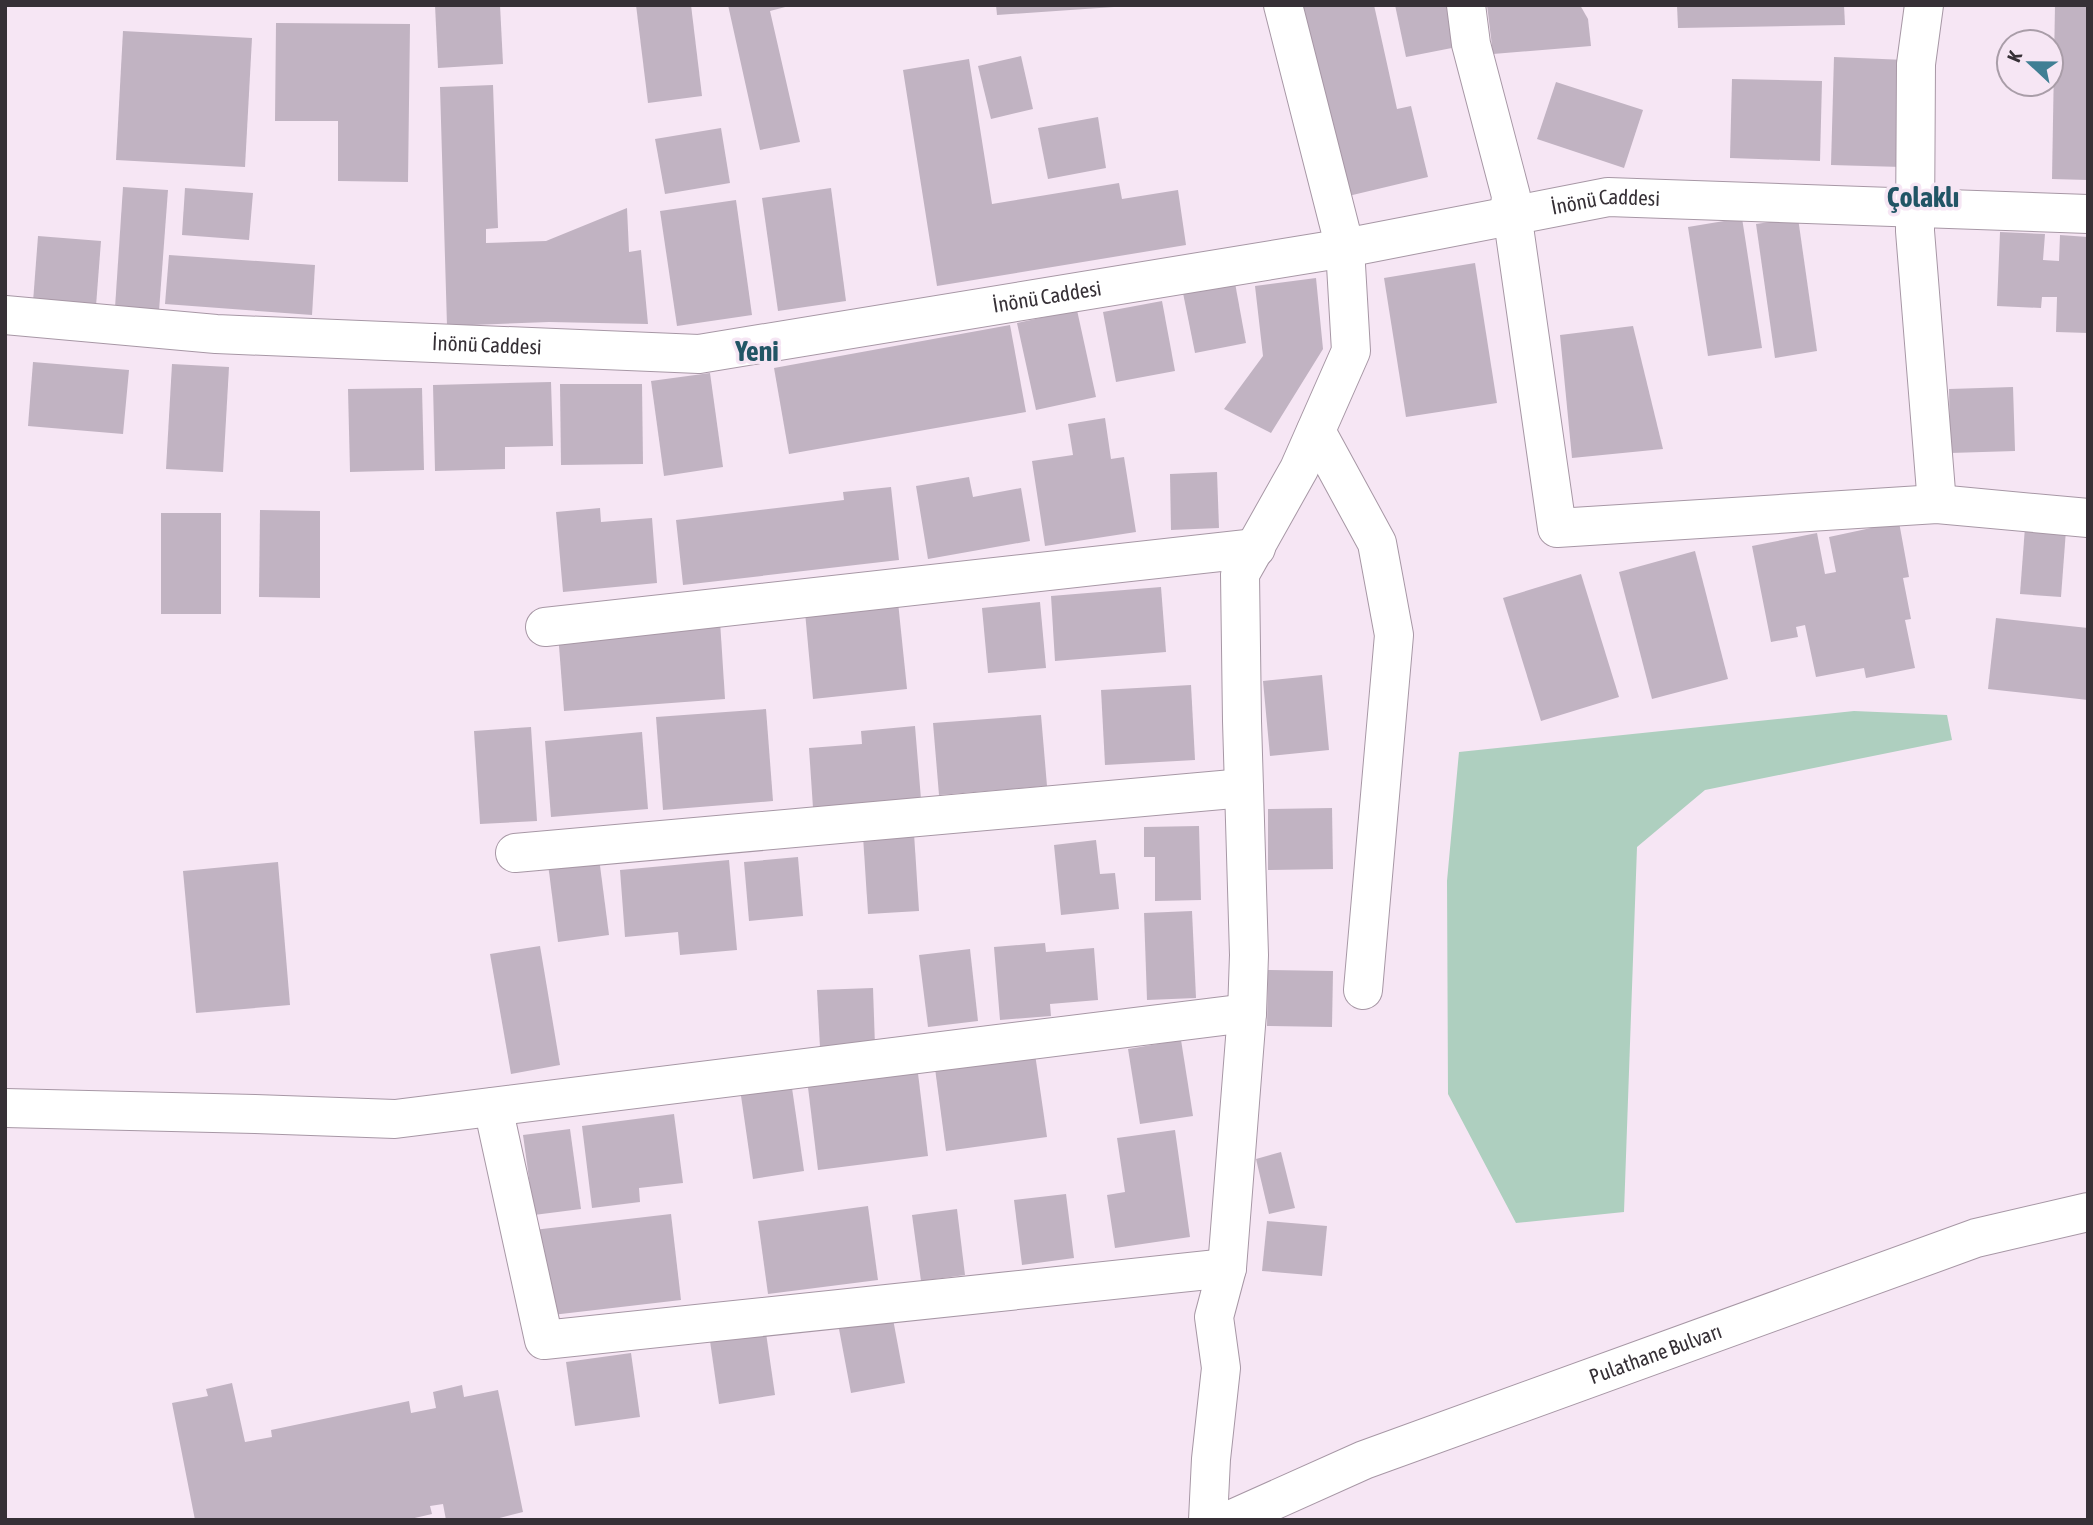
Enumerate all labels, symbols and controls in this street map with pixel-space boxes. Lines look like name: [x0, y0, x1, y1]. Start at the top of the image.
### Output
north arrow: [1995, 28, 2065, 98]
text: K: [2002, 48, 2026, 65]
district label: Çolaklı: [1887, 181, 1959, 213]
street label: İnönü Caddesi: [1549, 184, 1660, 219]
street label: İnönü Caddesi: [991, 275, 1103, 317]
street label: İnönü Caddesi: [432, 330, 542, 358]
district label: Yeni: [734, 335, 779, 367]
street label: Pulathane Bulvarı: [1586, 1318, 1725, 1388]

